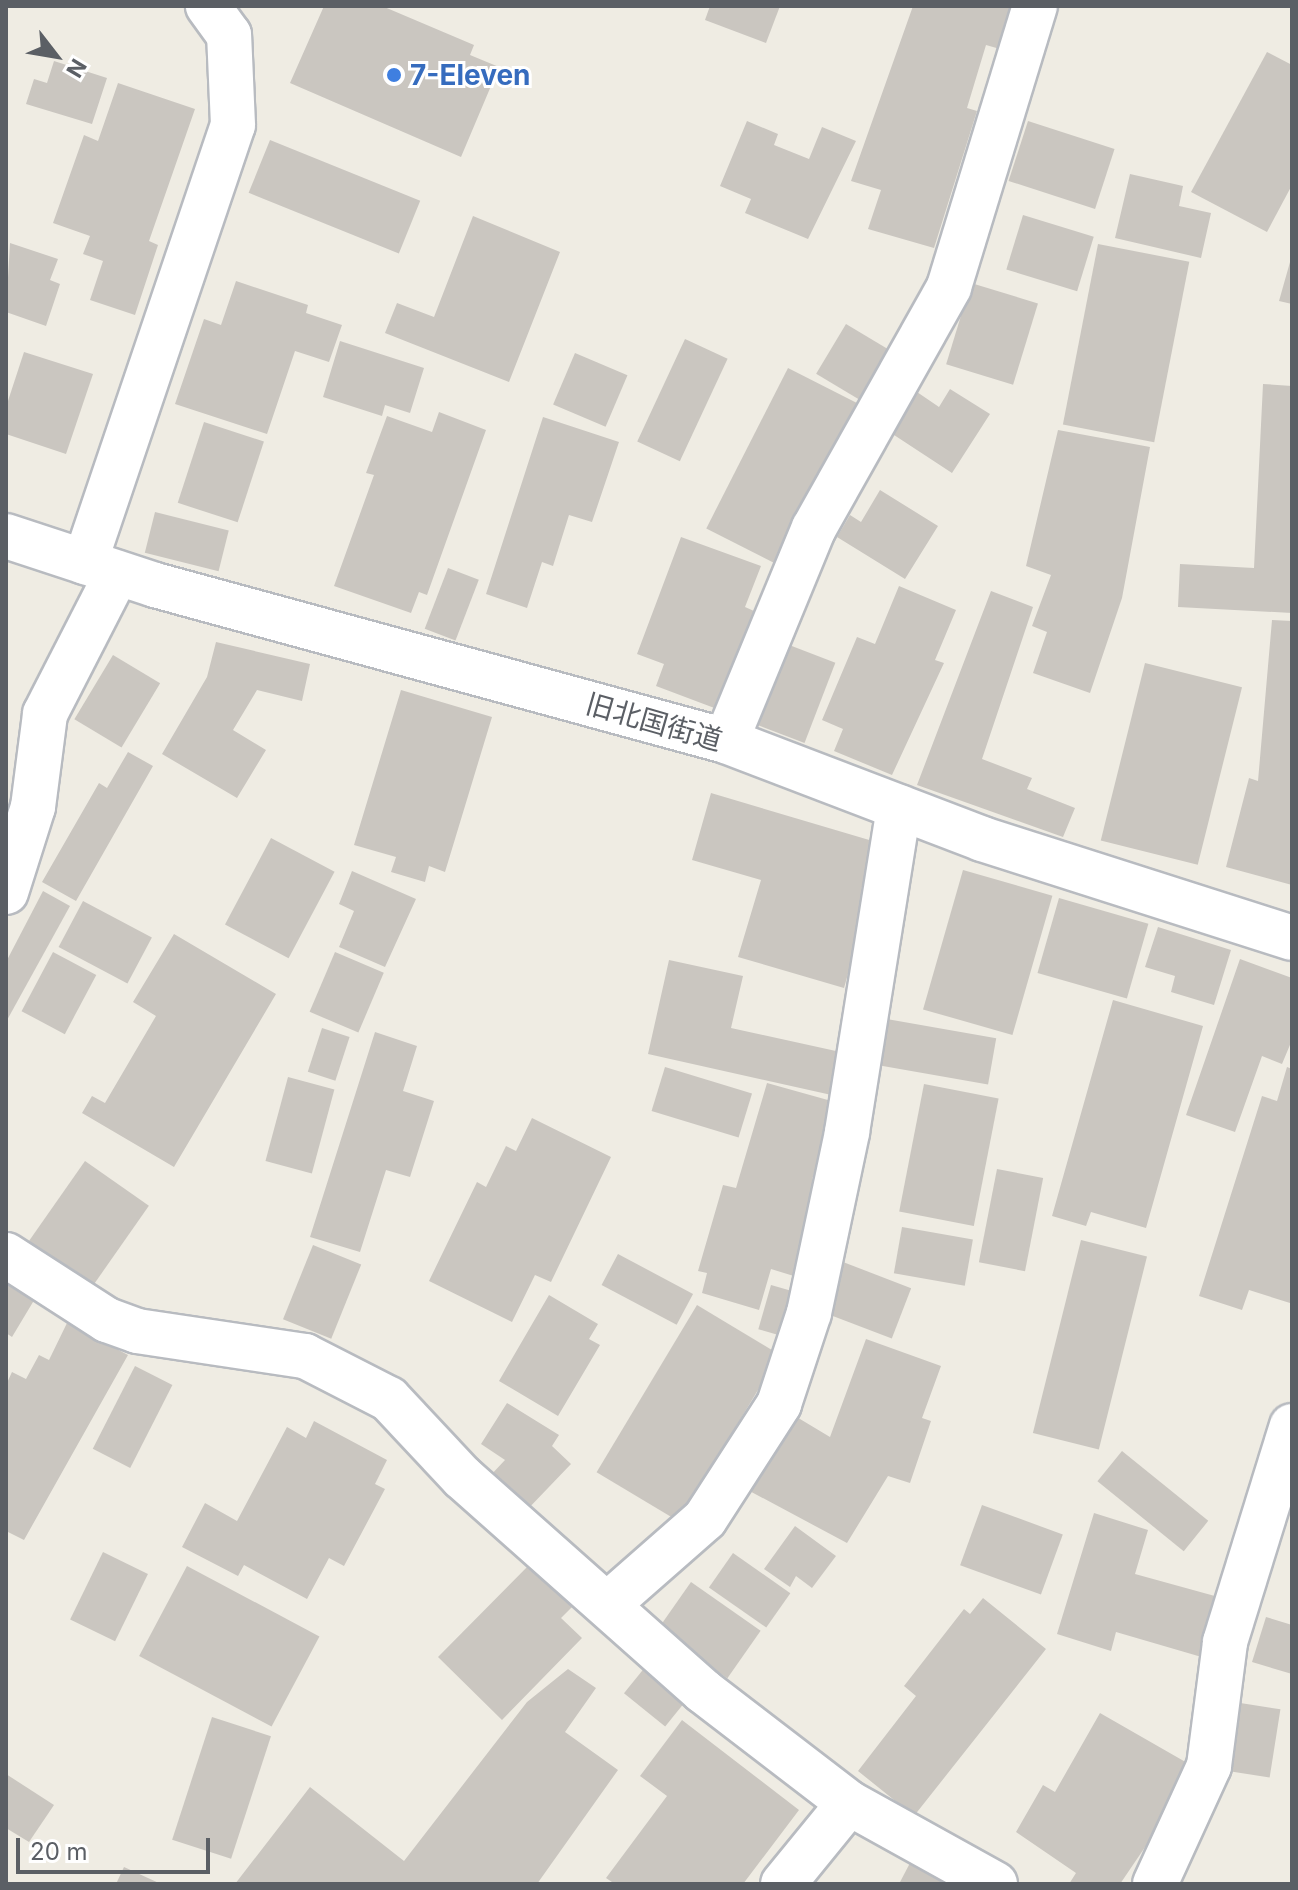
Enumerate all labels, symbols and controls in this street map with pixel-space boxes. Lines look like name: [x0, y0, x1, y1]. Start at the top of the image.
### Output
north arrow: [16, 16, 96, 96]
text: N: [61, 54, 92, 82]
place label: 7-Eleven: [410, 58, 531, 92]
marker: 7-Eleven: [385, 66, 403, 84]
street label: 旧北国街道: [582, 687, 726, 757]
scale bar: [20, 1822, 214, 1872]
text: 20 m: [30, 1837, 88, 1866]

